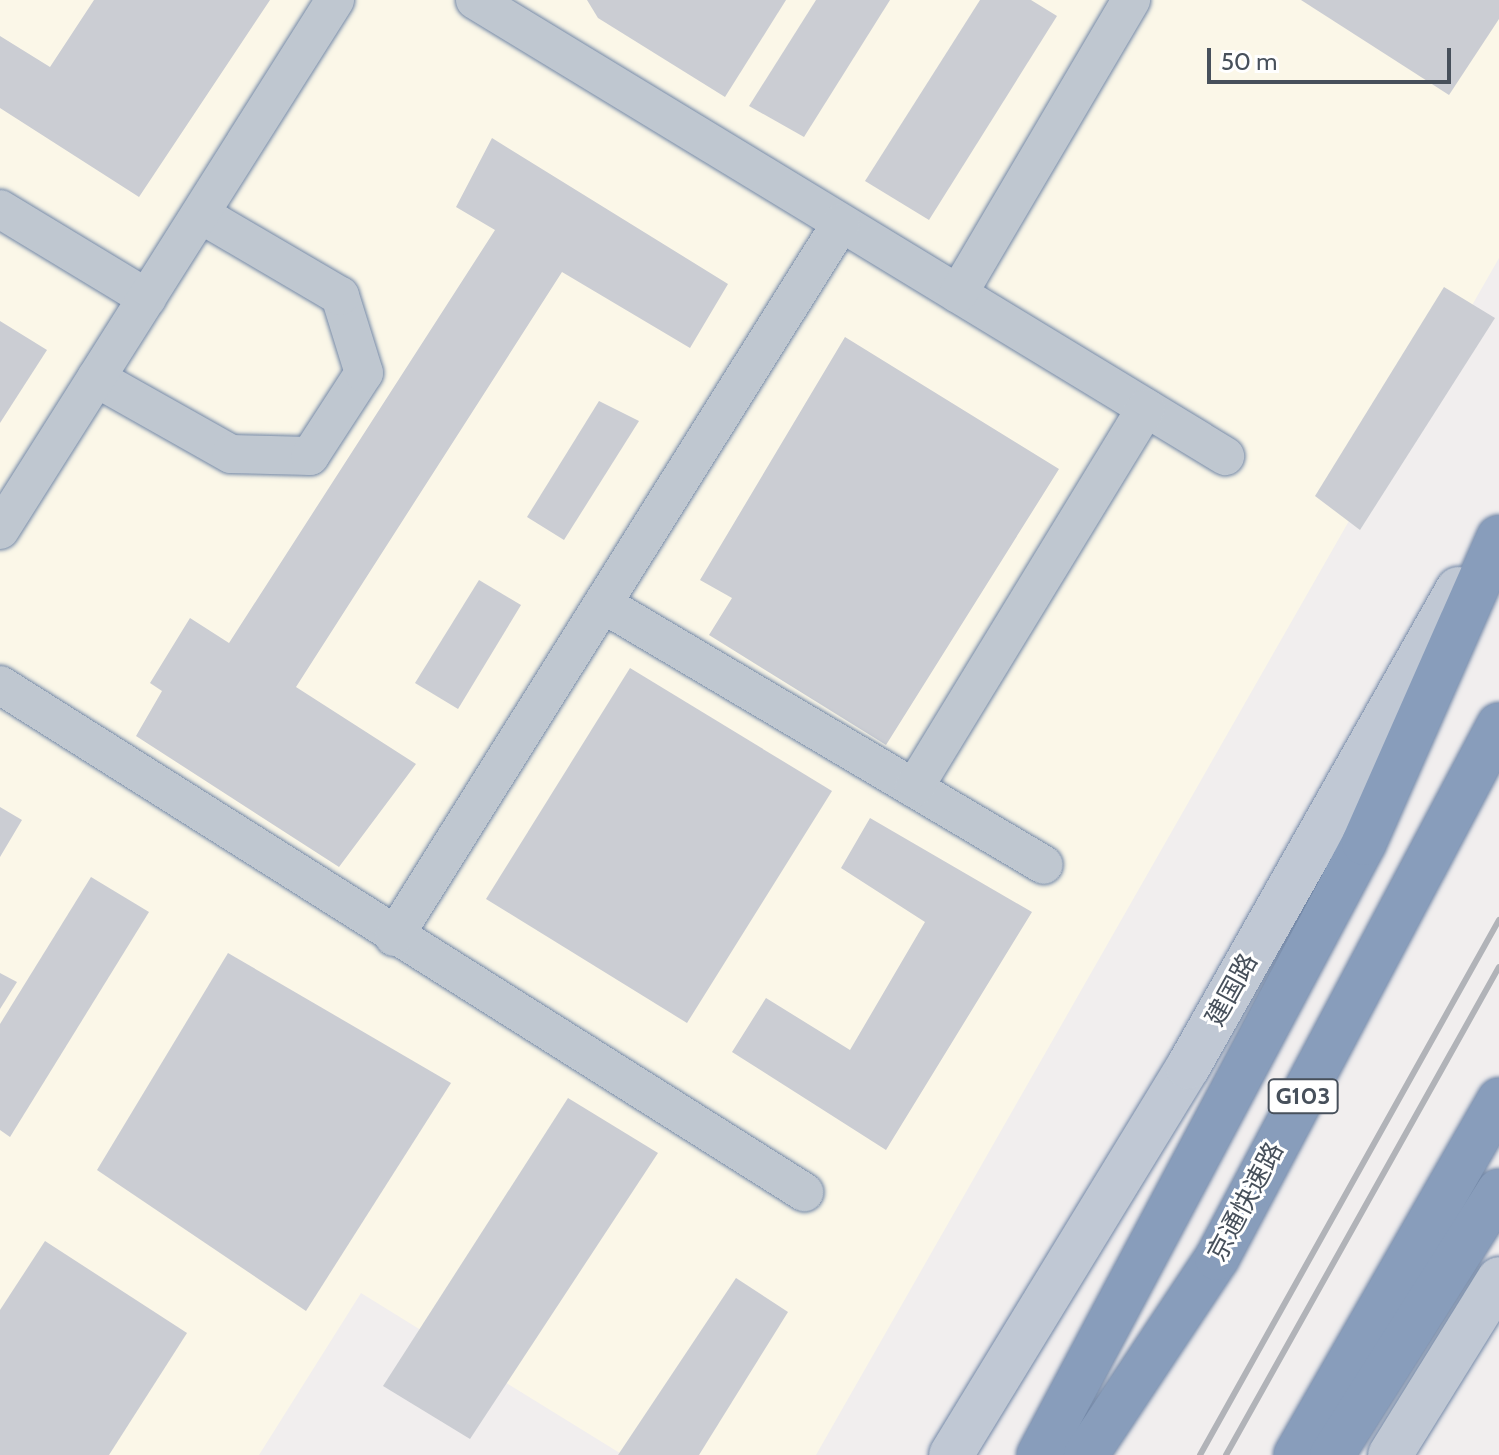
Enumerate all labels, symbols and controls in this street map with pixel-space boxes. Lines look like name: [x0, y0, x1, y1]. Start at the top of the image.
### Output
scale bar: [1211, 32, 1455, 82]
text: 50 m: [1221, 47, 1277, 76]
street label: 建国路: [1199, 948, 1265, 1032]
road number: G103: [1267, 1076, 1339, 1116]
street label: 京通快速路: [1202, 1137, 1290, 1267]

